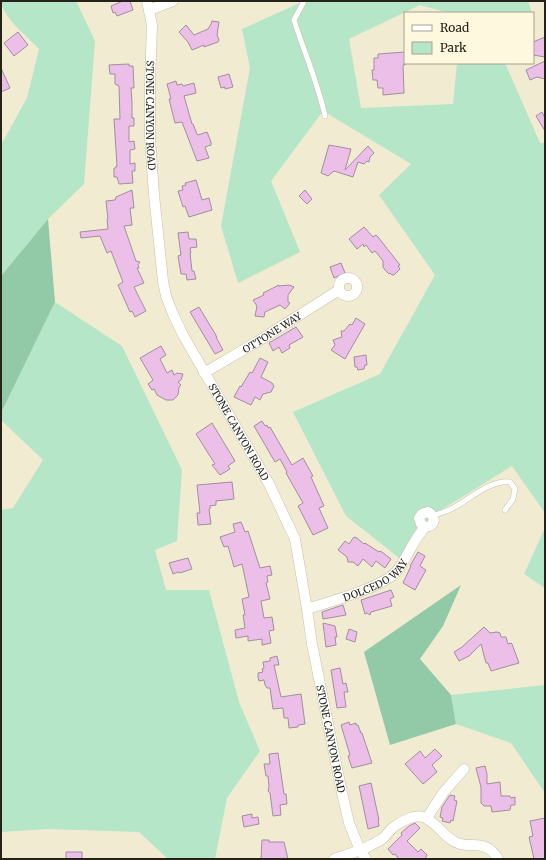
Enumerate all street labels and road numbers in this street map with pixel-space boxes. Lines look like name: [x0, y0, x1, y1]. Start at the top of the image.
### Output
street label: STONE CANYON ROAD: [143, 60, 158, 171]
street label: OTTONE WAY: [240, 309, 304, 356]
street label: STONE CANYON ROAD: [205, 381, 272, 483]
street label: DOLCEDO WAY: [341, 556, 411, 604]
street label: STONE CANYON ROAD: [313, 684, 348, 795]

